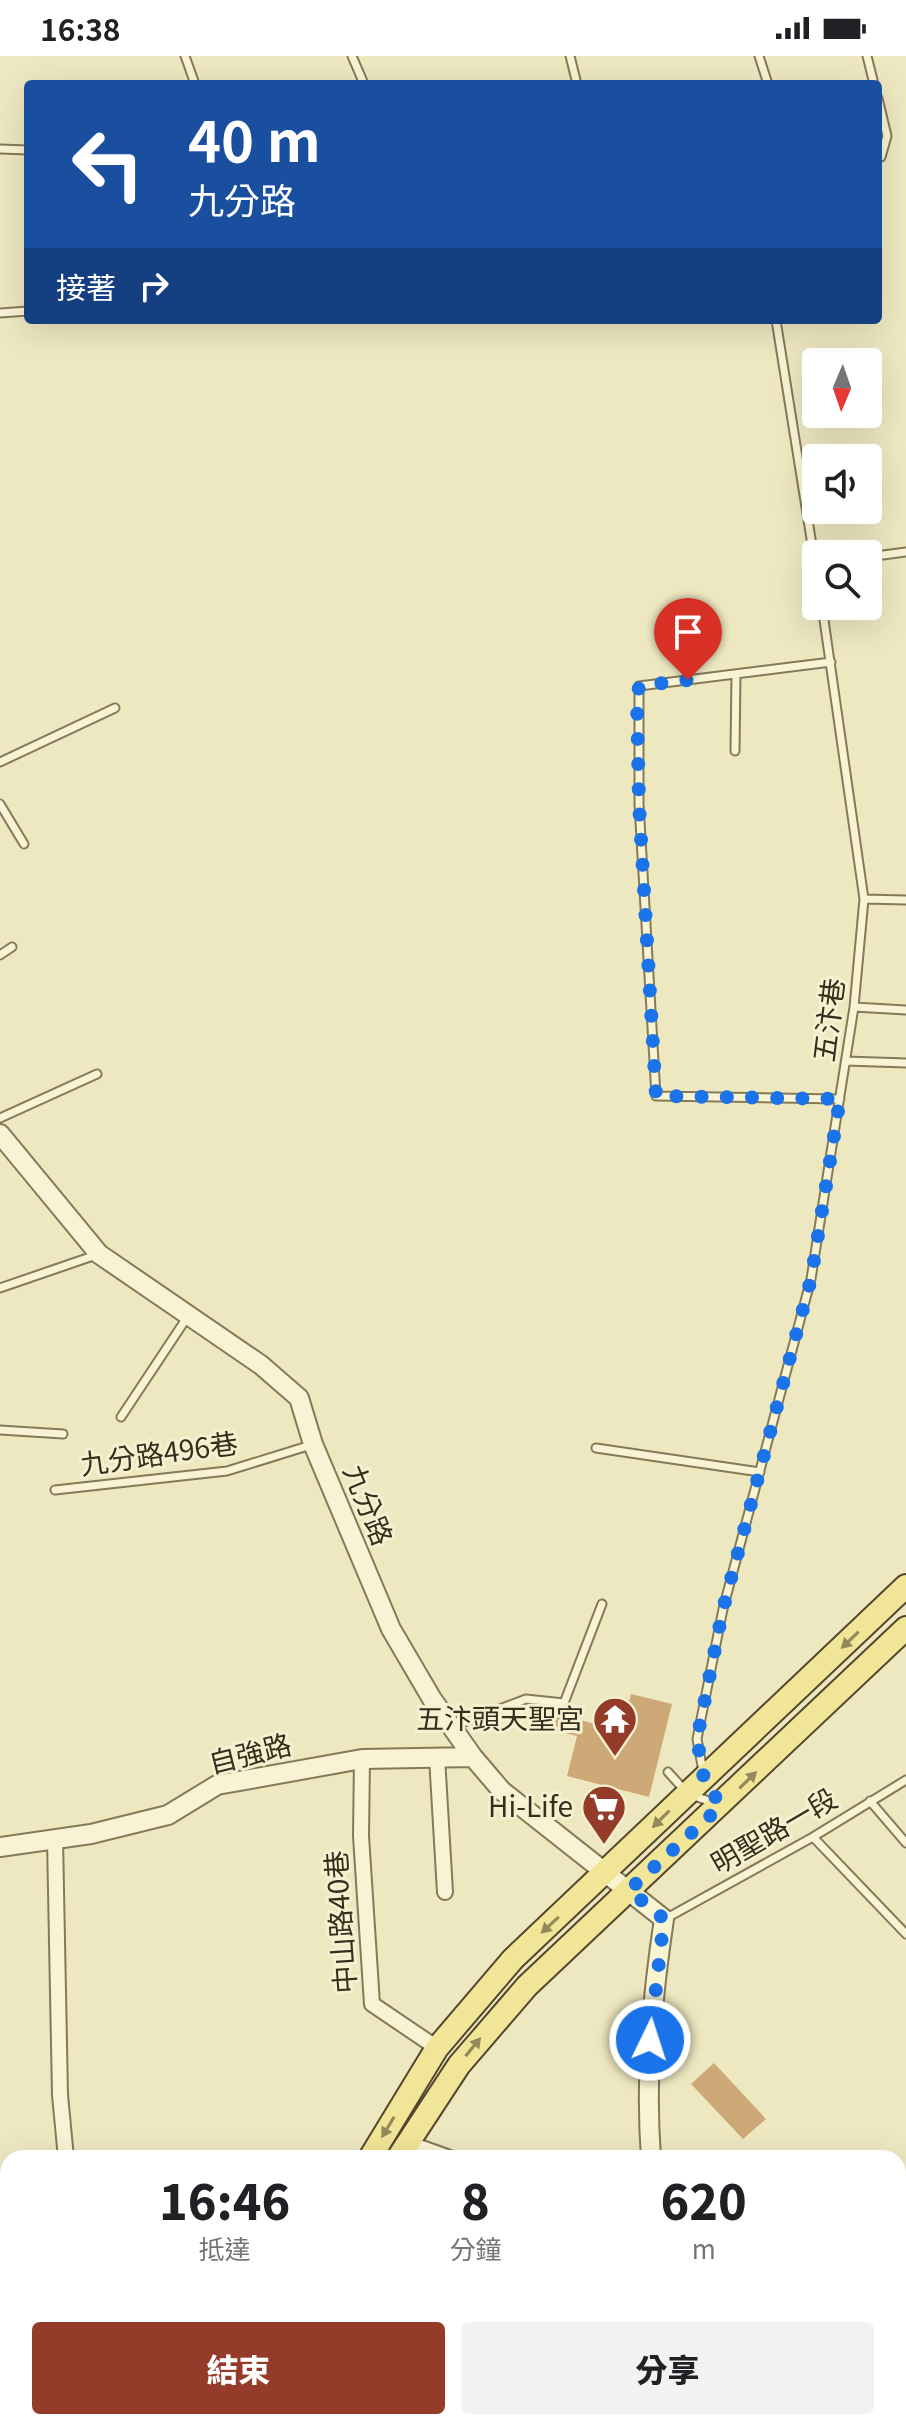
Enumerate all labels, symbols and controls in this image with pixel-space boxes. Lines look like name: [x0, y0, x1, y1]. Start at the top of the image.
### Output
text: 16:38: [40, 6, 121, 50]
text: 40 m: [188, 97, 321, 178]
icon: left: [56, 112, 160, 216]
text: 九分路: [188, 172, 296, 224]
text: 接著: [56, 264, 116, 308]
icon: right: [132, 264, 176, 308]
north arrow: [802, 348, 882, 428]
map controls: [802, 348, 882, 620]
button: sound: [802, 444, 882, 524]
button: search: [802, 540, 882, 620]
pin: [654, 598, 722, 680]
icon: arrive: [666, 610, 710, 654]
street label: 五汴巷: [802, 976, 852, 1064]
street label: 九分路496巷: [77, 1421, 240, 1483]
street label: 九分路: [336, 1458, 404, 1551]
one-way arrow: [840, 1631, 859, 1649]
temple icon: 五汴頭天聖宮: [591, 1695, 639, 1758]
place label: 五汴頭天聖宮: [416, 1697, 584, 1737]
street label: 自強路: [204, 1722, 295, 1782]
one-way arrow: [738, 1771, 757, 1789]
street label: 明聖路一段: [702, 1777, 844, 1882]
supermarket icon: Hi-Life: [580, 1783, 628, 1846]
place label: Hi-Life: [488, 1785, 573, 1825]
one-way arrow: [652, 1810, 671, 1828]
street label: 中山路40巷: [314, 1849, 364, 1995]
one-way arrow: [541, 1916, 560, 1934]
position arrow: [608, 1998, 692, 2082]
one-way arrow: [464, 2037, 481, 2057]
one-way arrow: [382, 2116, 396, 2138]
text: 16:46: [159, 2164, 290, 2234]
text: 8: [461, 2164, 490, 2234]
text: 620: [661, 2164, 747, 2234]
text: 抵達: [199, 2229, 251, 2266]
text: 分鐘: [449, 2229, 501, 2266]
text: m: [692, 2229, 716, 2266]
button: 結束: [32, 2322, 445, 2414]
button: 分享: [461, 2322, 874, 2414]

